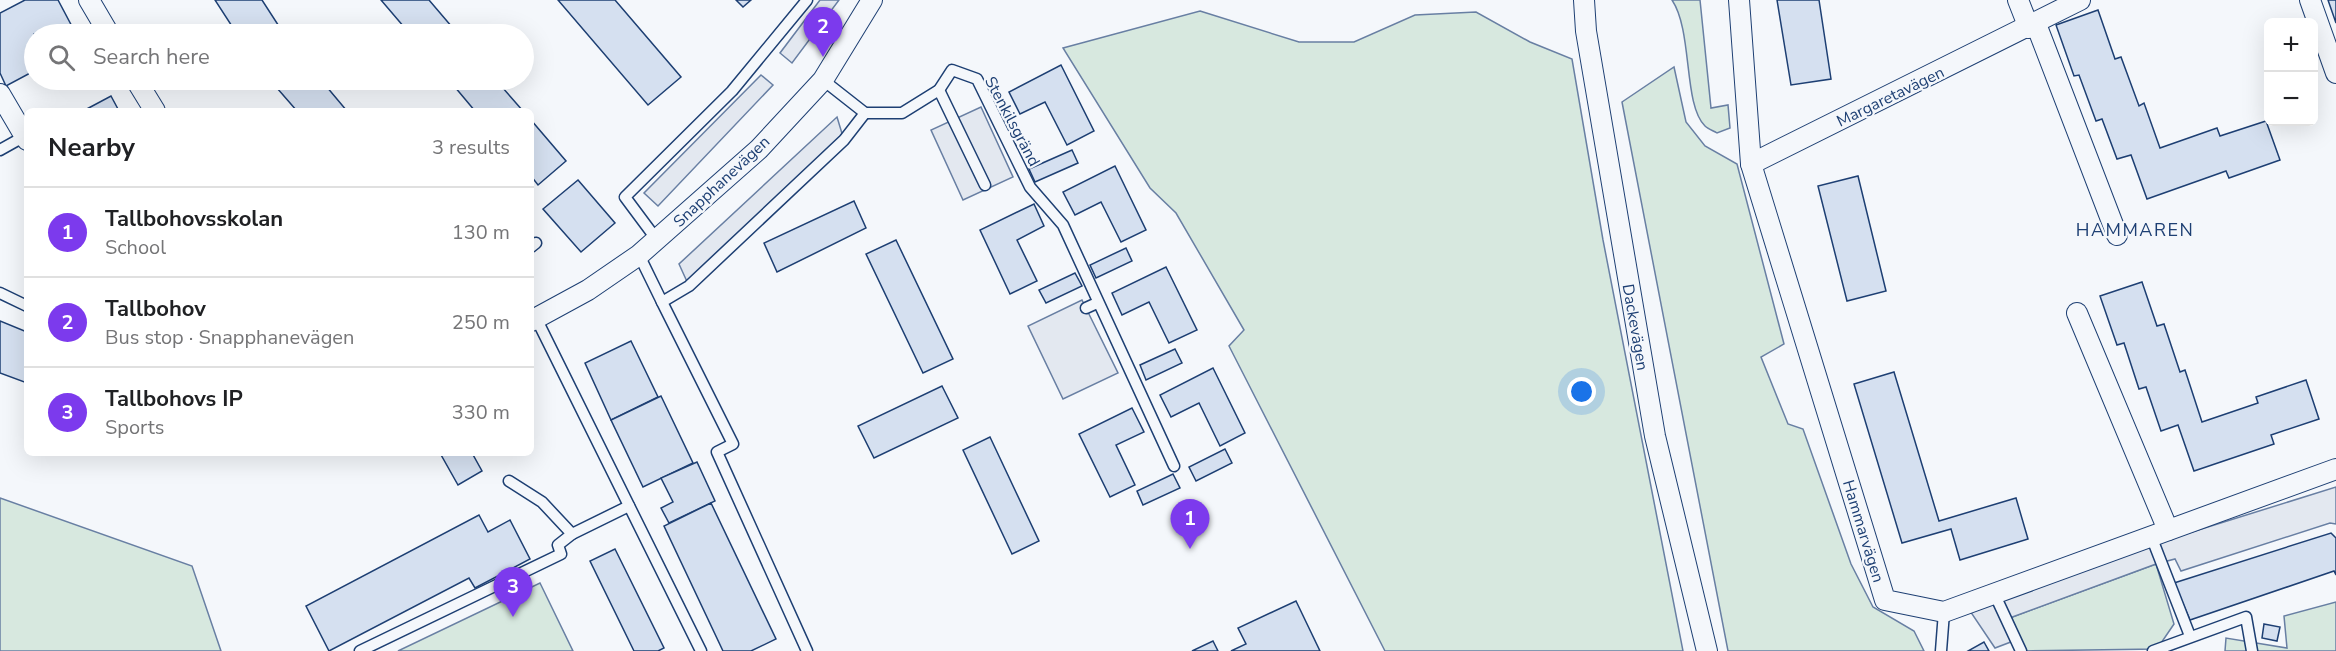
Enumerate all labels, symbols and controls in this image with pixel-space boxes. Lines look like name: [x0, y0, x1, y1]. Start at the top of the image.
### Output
pin: 2: [804, 8, 842, 57]
map controls: [2264, 18, 2318, 126]
button: +: [2264, 18, 2318, 72]
search box: [24, 24, 534, 90]
icon: search: [45, 41, 78, 74]
text: Search here: [93, 42, 210, 72]
street label: Margaretavägen: [1833, 61, 1948, 132]
button: −: [2264, 72, 2318, 126]
street label: Stenkilsgränd: [979, 73, 1045, 170]
text: Nearby: [48, 130, 135, 165]
street label: Snapphanevägen: [669, 131, 775, 232]
text: 3 results: [432, 134, 510, 161]
text: Tallbohovsskolan: [105, 204, 283, 234]
district label: HAMMAREN: [2076, 218, 2194, 242]
text: 1: [62, 219, 74, 246]
text: 130 m: [452, 219, 510, 246]
text: School: [105, 234, 166, 261]
street label: Dackevägen: [1617, 282, 1653, 372]
text: Tallbohov: [105, 294, 206, 324]
text: 2: [62, 309, 74, 336]
text: 250 m: [452, 309, 510, 336]
text: Bus stop · Snapphanevägen: [105, 324, 354, 351]
your location: [1567, 377, 1596, 406]
text: Tallbohovs IP: [105, 384, 243, 414]
text: 3: [62, 399, 74, 426]
text: 330 m: [452, 399, 510, 426]
text: Sports: [105, 414, 164, 441]
street label: Hammarvägen: [1837, 477, 1889, 585]
pin: 1: [1170, 500, 1210, 549]
pin: 3: [494, 568, 532, 617]

